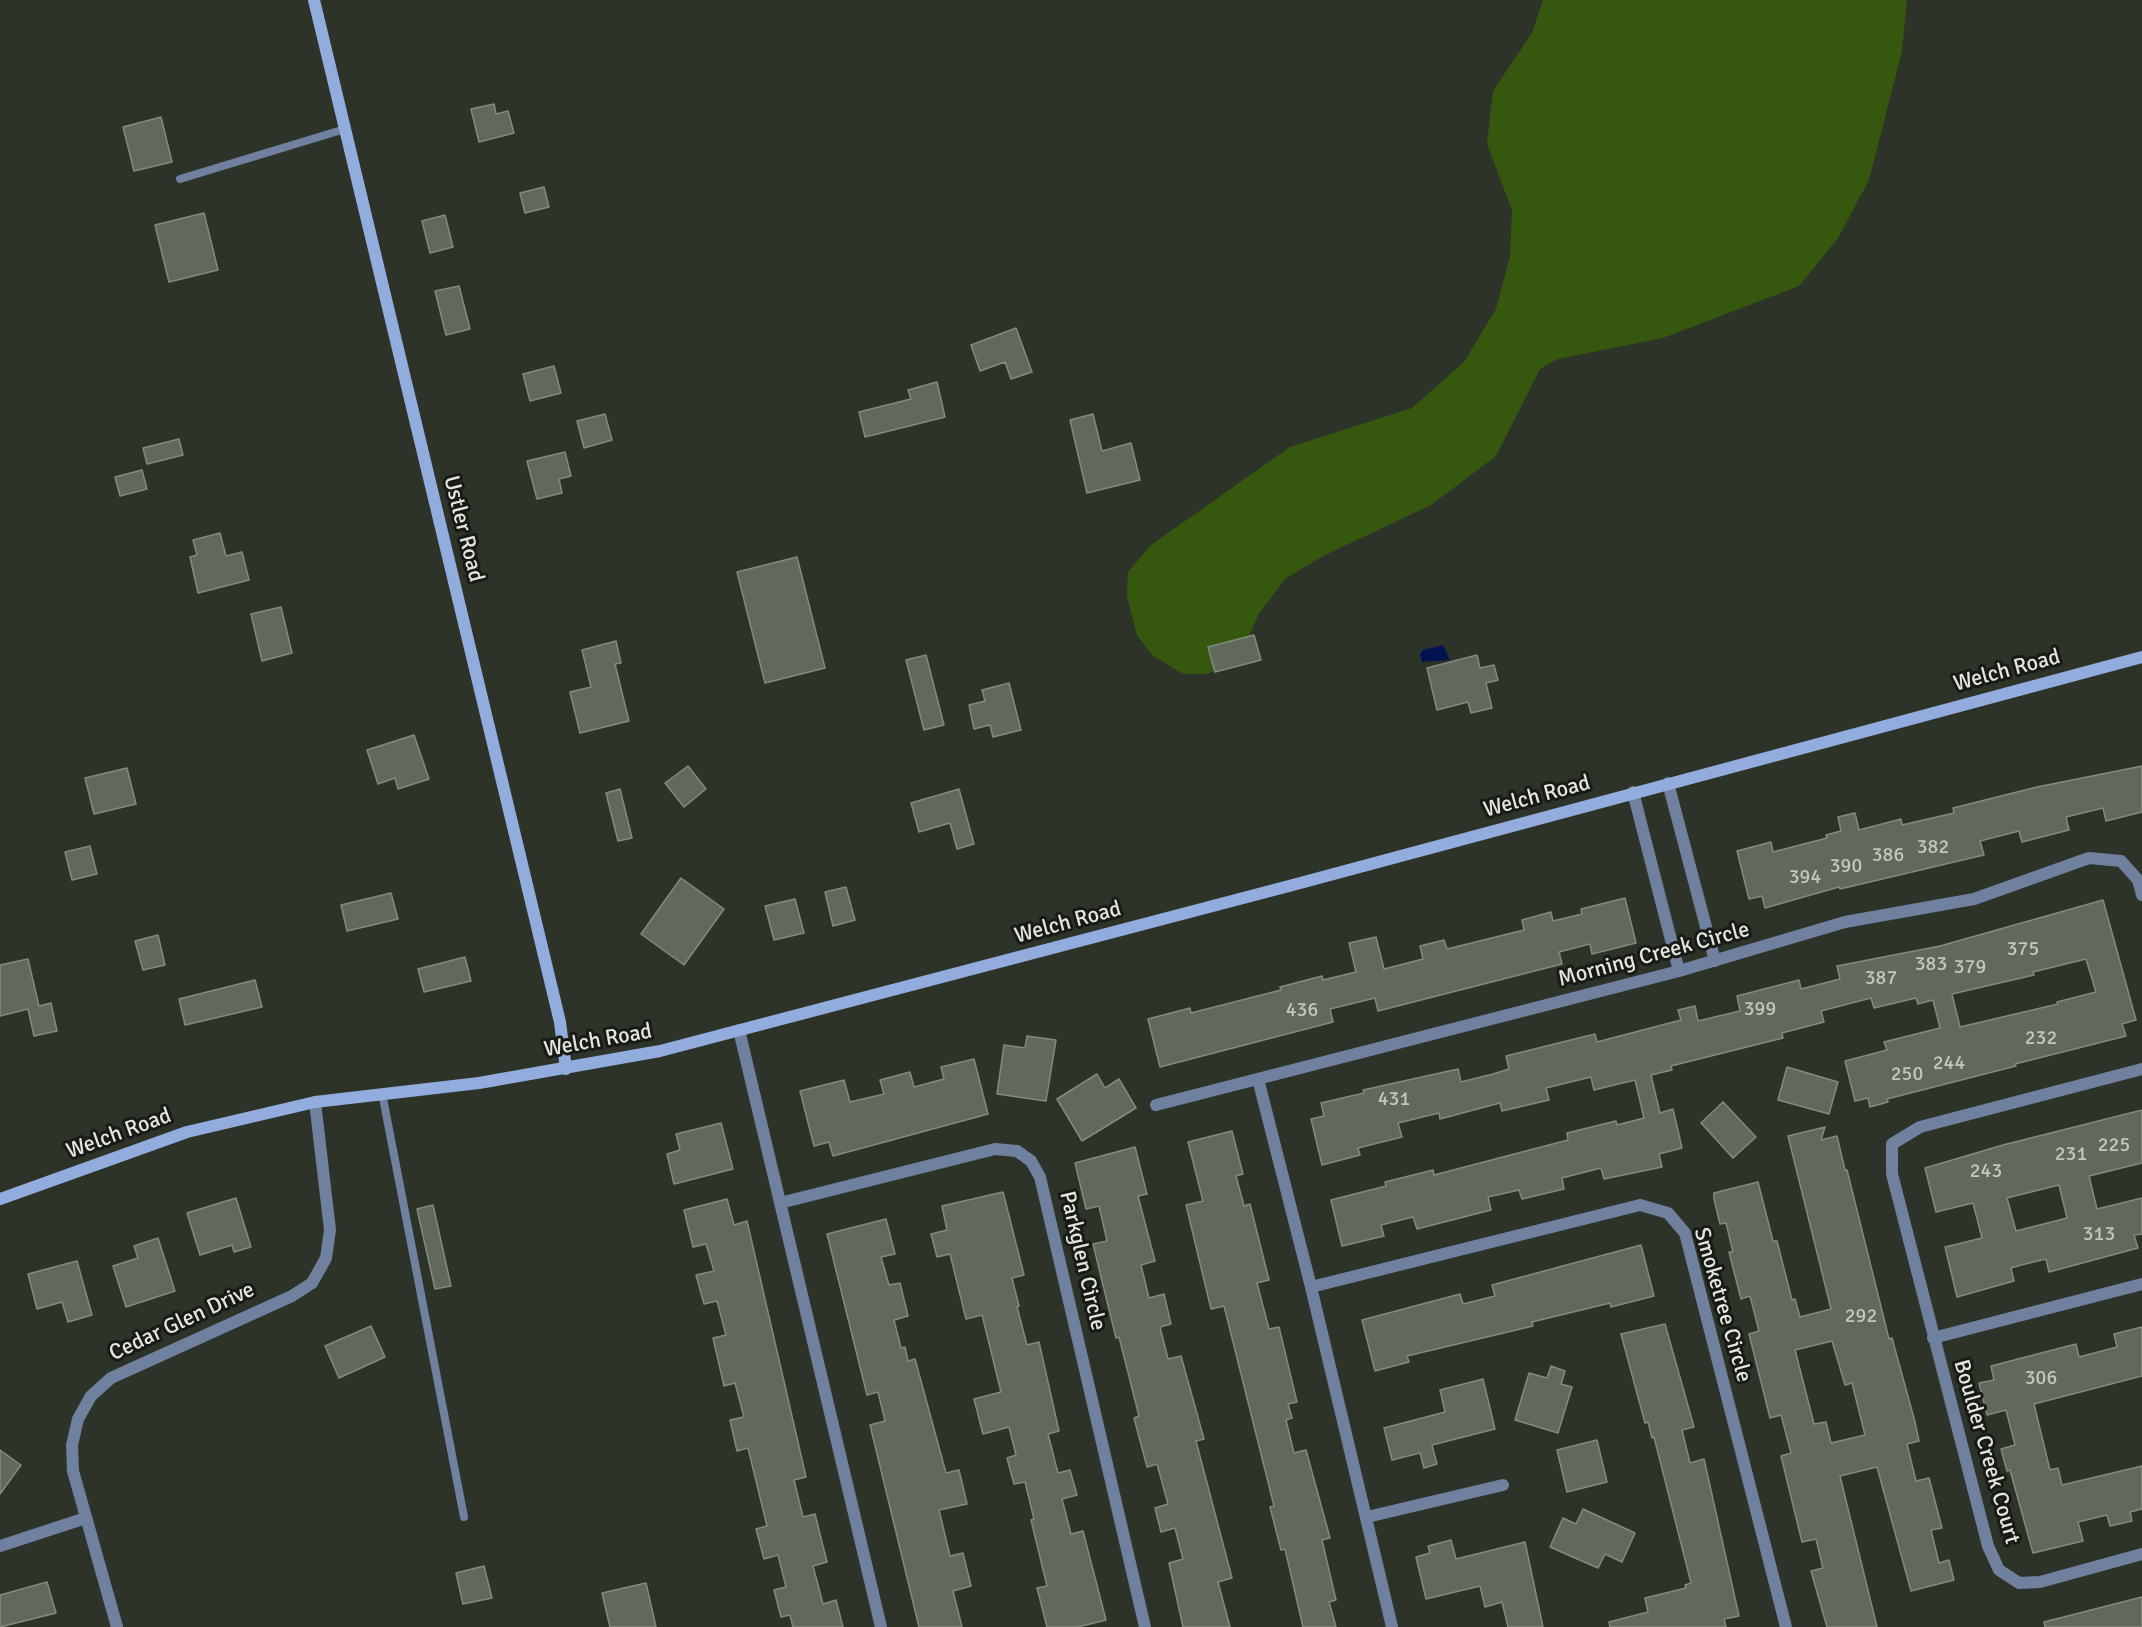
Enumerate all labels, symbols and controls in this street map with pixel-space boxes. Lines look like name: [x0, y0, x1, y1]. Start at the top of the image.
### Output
street label: Ustler Road: [437, 473, 489, 585]
street label: Welch Road: [1951, 644, 2063, 698]
street label: Welch Road: [1481, 770, 1593, 824]
house number: 382: [1917, 836, 1949, 860]
house number: 386: [1872, 844, 1904, 868]
house number: 390: [1830, 855, 1862, 879]
house number: 394: [1789, 866, 1821, 890]
street label: Welch Road: [1012, 896, 1124, 950]
street label: Morning Creek Circle: [1555, 917, 1753, 993]
house number: 375: [2007, 938, 2039, 962]
house number: 383: [1915, 953, 1947, 977]
house number: 379: [1954, 956, 1986, 980]
house number: 387: [1865, 967, 1897, 991]
house number: 399: [1744, 998, 1776, 1022]
house number: 436: [1286, 999, 1318, 1023]
street label: Welch Road: [542, 1019, 654, 1063]
house number: 232: [2025, 1027, 2057, 1051]
house number: 244: [1933, 1052, 1965, 1076]
house number: 250: [1891, 1063, 1923, 1087]
house number: 431: [1378, 1088, 1410, 1112]
street label: Welch Road: [63, 1103, 175, 1165]
house number: 225: [2098, 1134, 2130, 1158]
house number: 231: [2055, 1143, 2087, 1167]
house number: 243: [1970, 1160, 2002, 1184]
street label: Parkglen Circle: [1053, 1189, 1111, 1333]
house number: 313: [2083, 1223, 2115, 1247]
street label: Smoketree Circle: [1687, 1225, 1757, 1385]
street label: Cedar Glen Drive: [105, 1277, 259, 1367]
house number: 292: [1845, 1305, 1877, 1329]
street label: Boulder Creek Court: [1947, 1357, 2025, 1547]
house number: 306: [2025, 1367, 2057, 1391]

